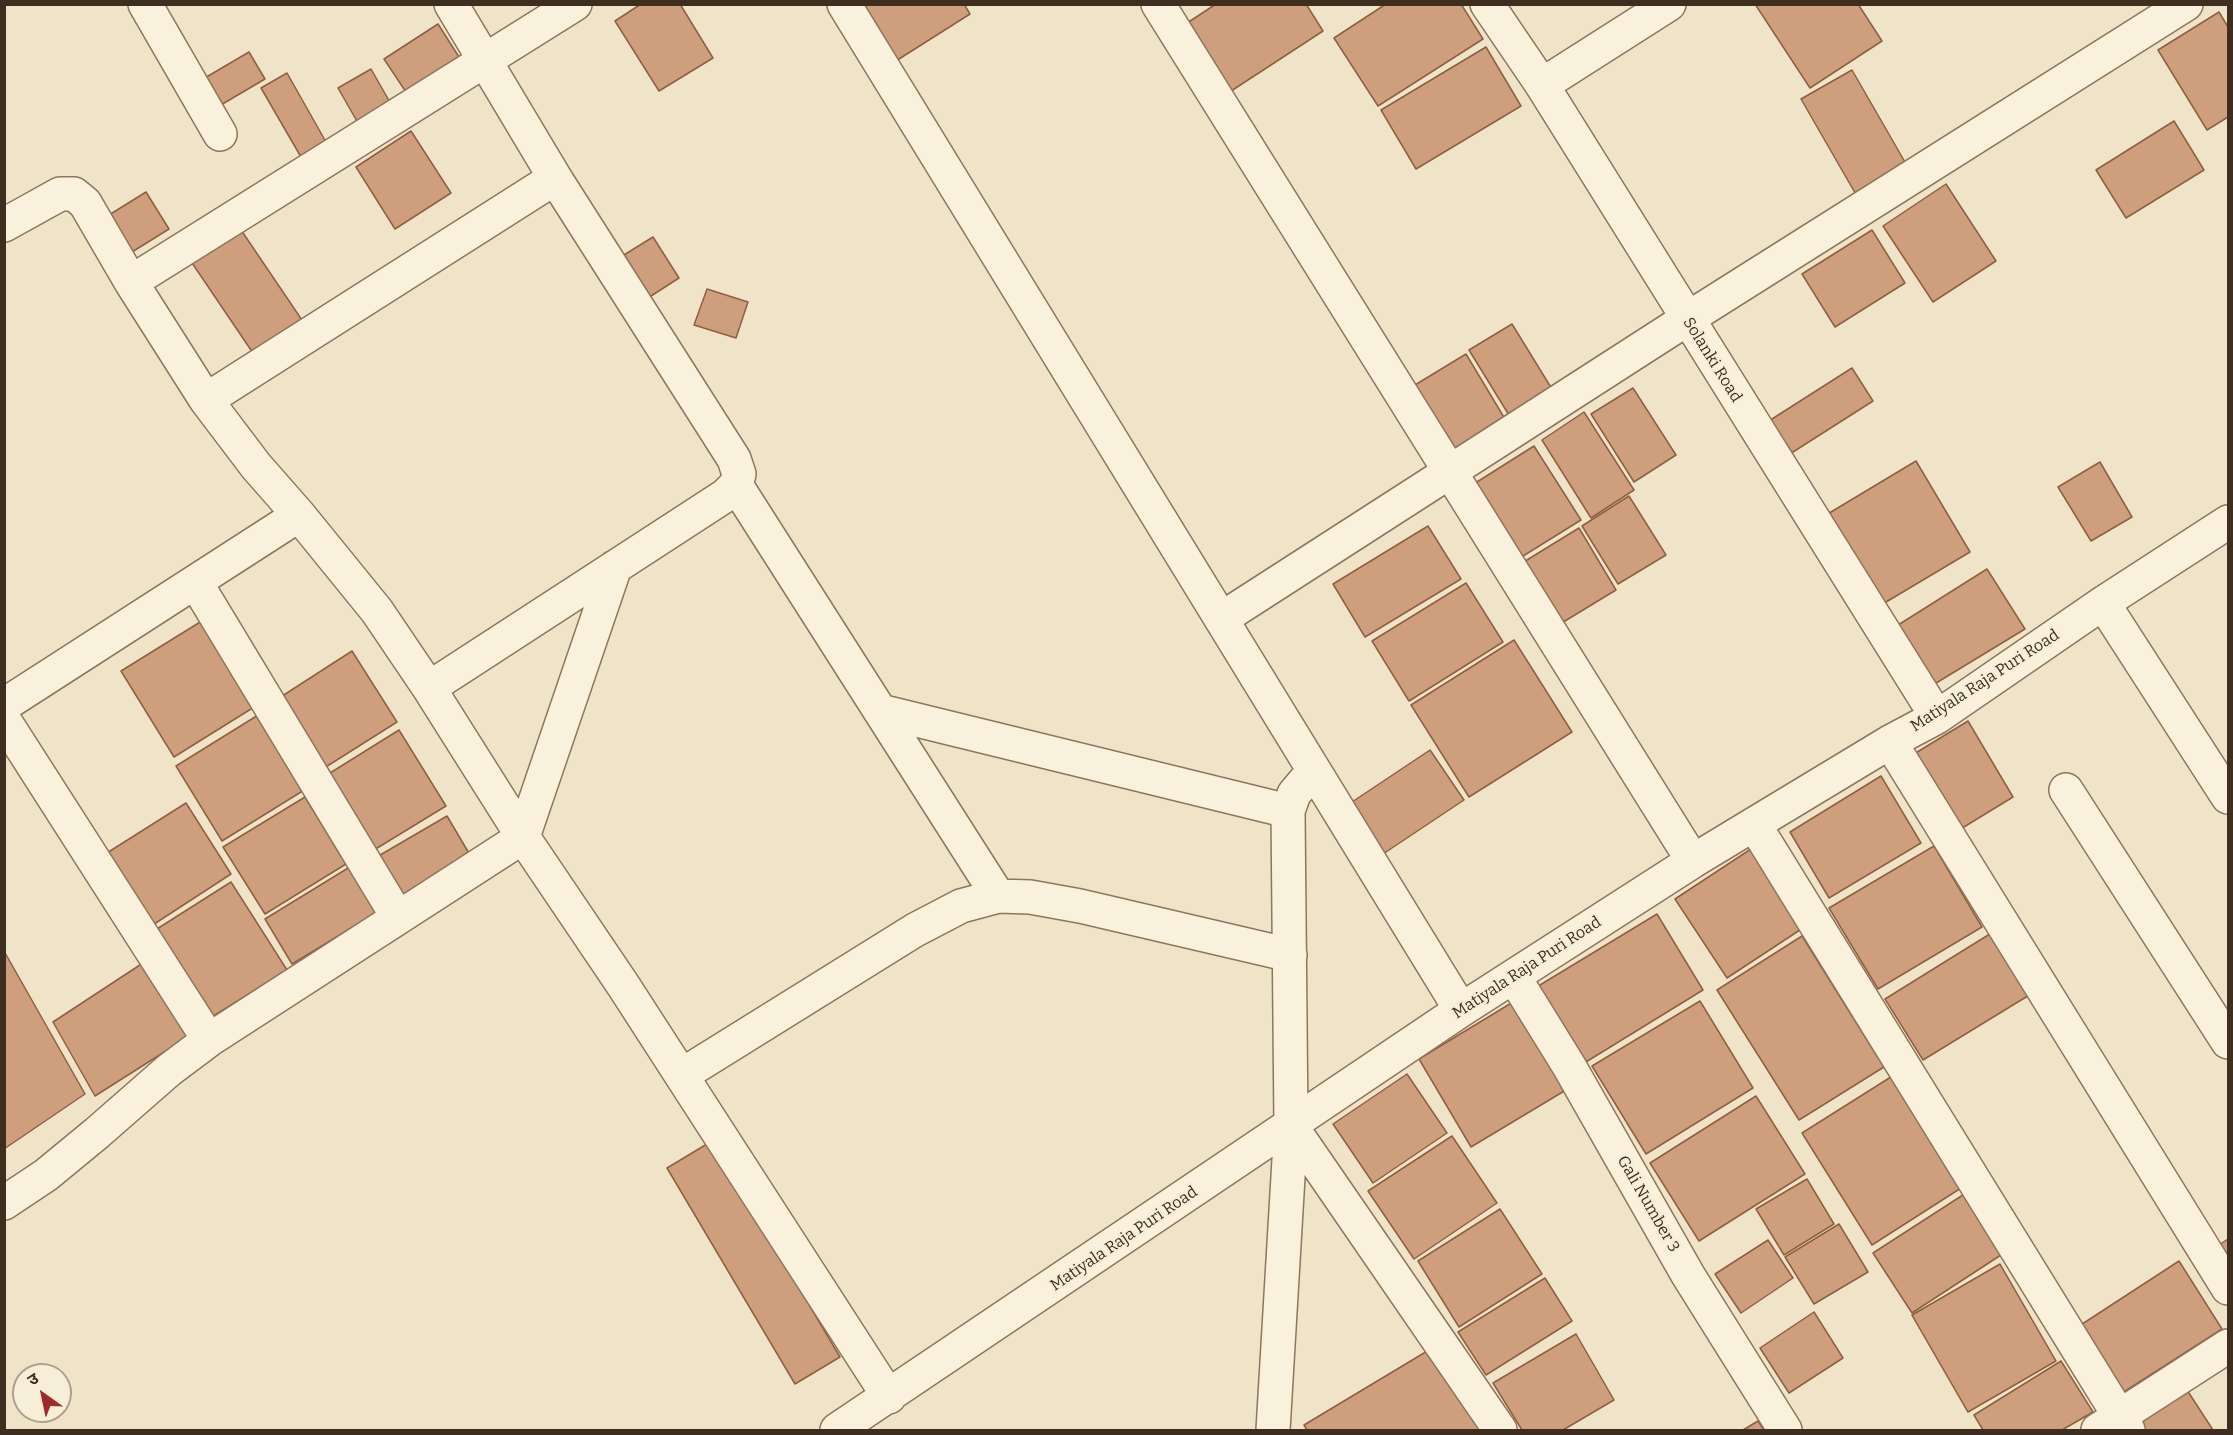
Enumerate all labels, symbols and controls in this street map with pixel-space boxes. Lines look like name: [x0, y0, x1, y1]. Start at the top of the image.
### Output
street label: Solanki Road: [1678, 314, 1746, 406]
street label: Matiyala Raja Puri Road: [1907, 626, 2063, 736]
street label: Matiyala Raja Puri Road: [1449, 913, 1605, 1023]
street label: Gali Number 3: [1613, 1152, 1683, 1256]
street label: Matiyala Raja Puri Road: [1047, 1183, 1201, 1295]
north arrow: [12, 1363, 72, 1423]
text: उ: [24, 1369, 42, 1390]

